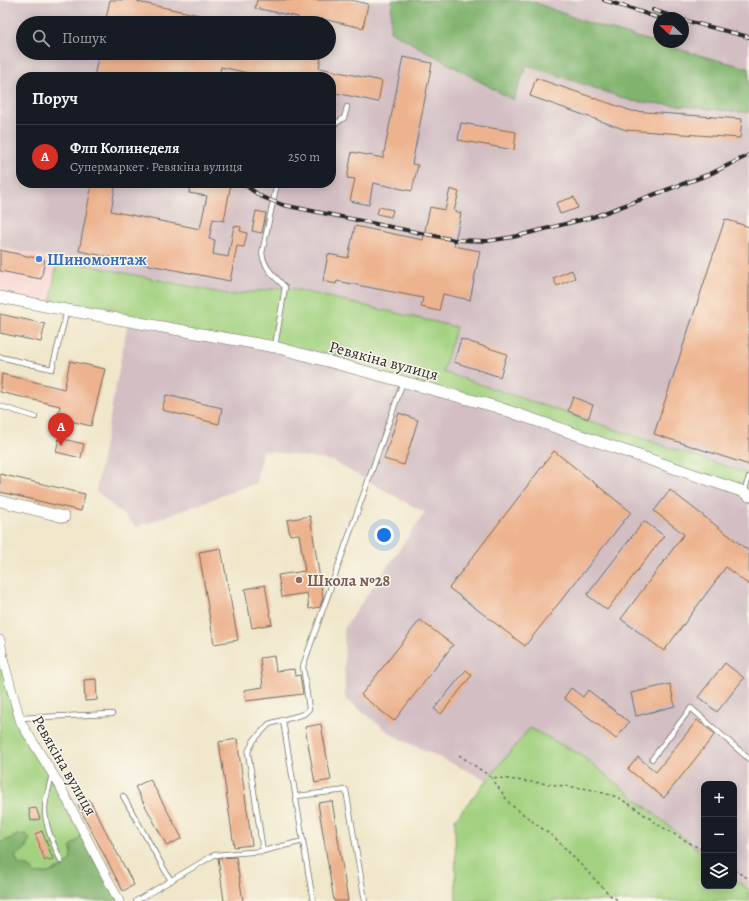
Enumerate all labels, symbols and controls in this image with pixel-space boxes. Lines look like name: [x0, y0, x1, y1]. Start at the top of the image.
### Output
north arrow: [653, 12, 689, 48]
search box: [16, 16, 336, 60]
icon: search: [30, 27, 52, 49]
text: Пошук: [62, 28, 107, 48]
text: Поруч: [32, 87, 78, 110]
text: Флп Колинеделя: [70, 138, 180, 158]
text: A: [41, 148, 49, 165]
text: 250 m: [288, 148, 320, 165]
text: Супермаркет · Ревякіна вулиця: [70, 158, 243, 175]
place label: Шиномонтаж: [47, 249, 147, 271]
marker: Шиномонтаж: [34, 254, 44, 264]
street label: Ревякіна вулиця: [327, 336, 441, 386]
pin: A: [48, 413, 74, 446]
your location: [374, 525, 394, 545]
place label: Школа №28: [307, 570, 391, 592]
marker: Школа №28: [294, 575, 304, 585]
street label: Ревякіна вулиця: [27, 711, 102, 820]
map controls: [701, 781, 737, 889]
button: +: [701, 781, 737, 817]
button: −: [701, 817, 737, 853]
button: layers: [701, 853, 737, 889]

